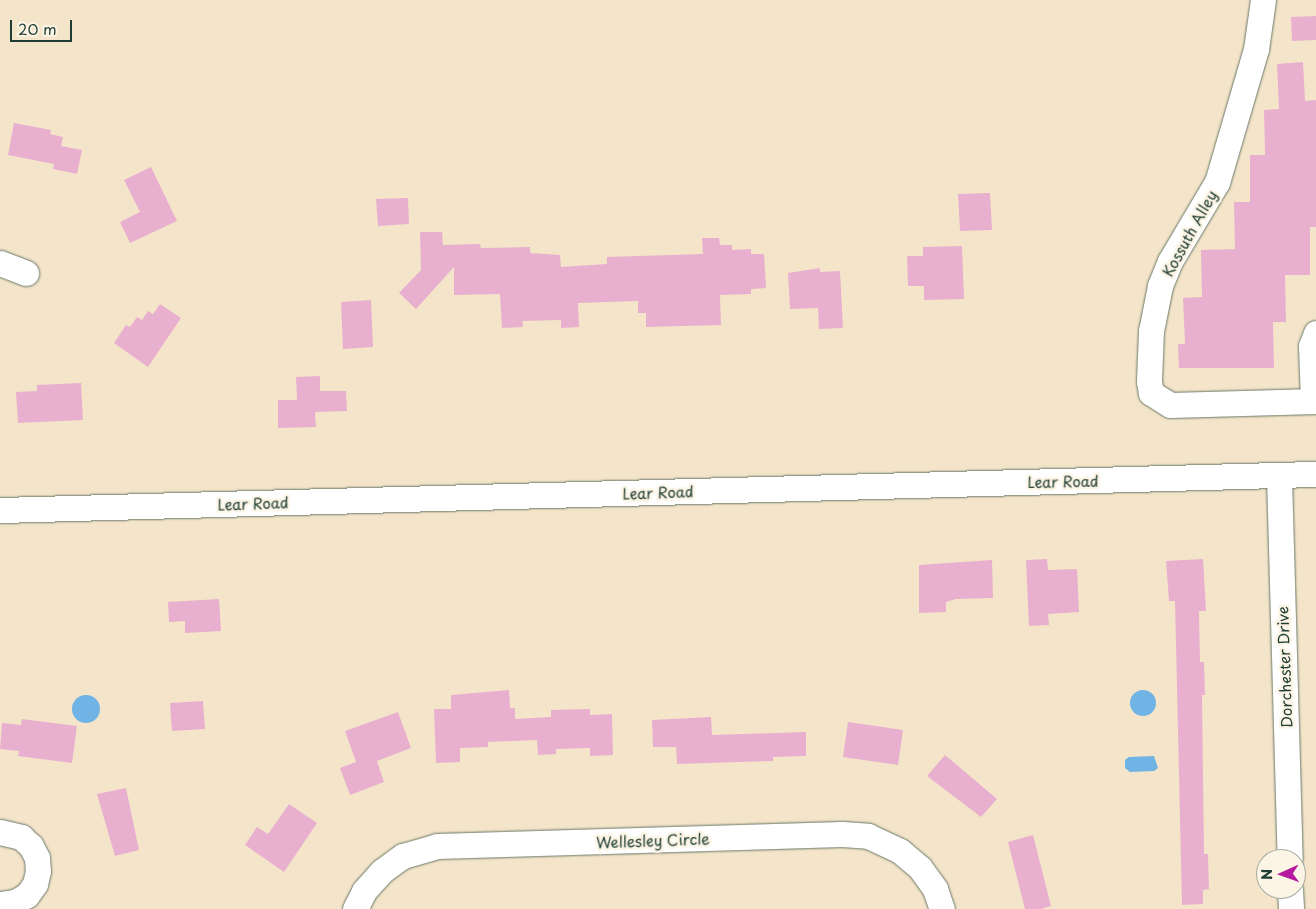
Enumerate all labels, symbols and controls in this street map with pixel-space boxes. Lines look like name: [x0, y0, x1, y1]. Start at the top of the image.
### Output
scale bar: [12, 10, 75, 42]
text: 20 m: [18, 17, 57, 40]
street label: Kossuth Alley: [1158, 186, 1220, 280]
street label: Lear Road: [1027, 471, 1099, 491]
street label: Lear Road: [622, 482, 694, 502]
street label: Lear Road: [217, 493, 289, 513]
street label: Dorchester Drive: [1273, 605, 1295, 729]
street label: Wellesley Circle: [595, 829, 711, 851]
north arrow: [1256, 849, 1306, 899]
text: N: [1256, 869, 1277, 880]

